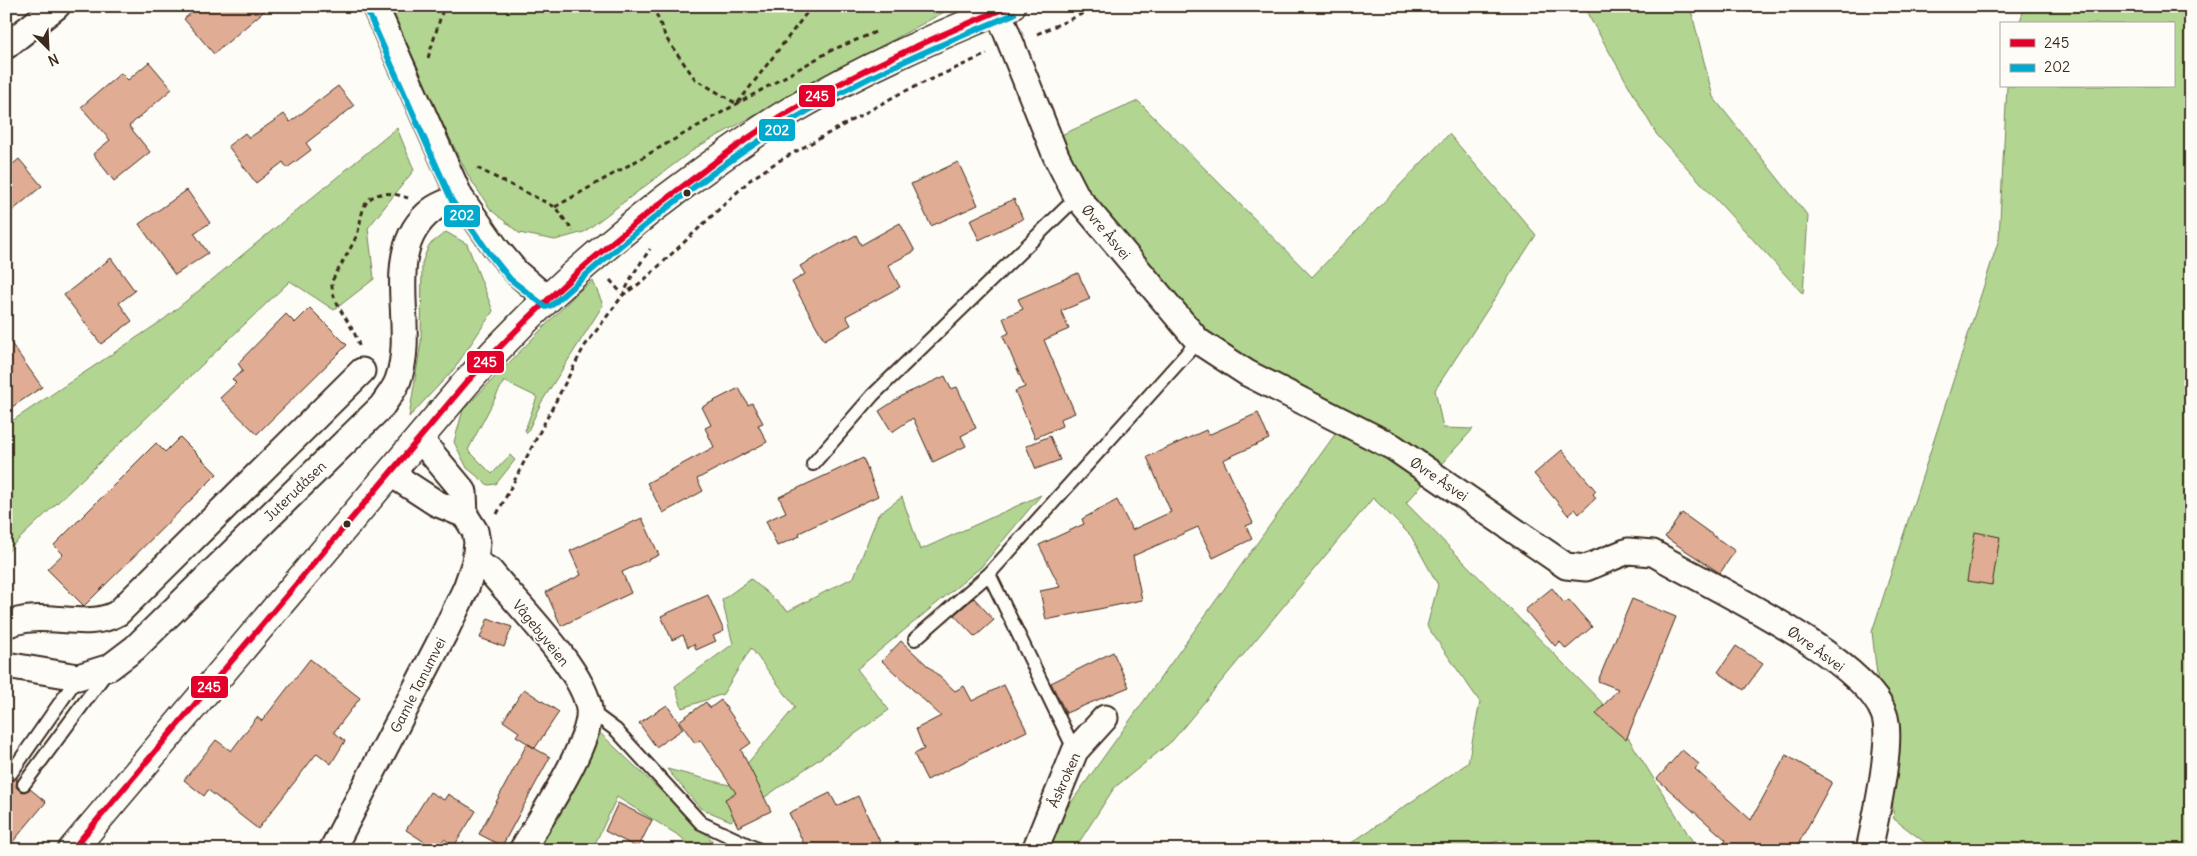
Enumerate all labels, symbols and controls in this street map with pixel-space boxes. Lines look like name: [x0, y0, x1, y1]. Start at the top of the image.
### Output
north arrow: [22, 22, 72, 72]
legend: [2000, 22, 2174, 88]
text: 245: [2044, 33, 2069, 52]
text: N: [45, 50, 61, 70]
text: 202: [2044, 57, 2070, 76]
line badge: 245: [798, 84, 836, 108]
text: 245: [805, 87, 829, 105]
line badge: 202: [758, 118, 796, 142]
text: 202: [765, 121, 790, 139]
unlabelled marker: [682, 188, 692, 198]
street label: Øvre Åsvei: [1078, 201, 1134, 263]
line badge: 202: [443, 204, 481, 228]
text: 202: [450, 206, 475, 224]
line badge: 245: [466, 350, 505, 374]
text: 245: [473, 353, 497, 371]
street label: Øvre Åsvei: [1406, 453, 1472, 505]
street label: Juterudåsen: [260, 457, 330, 525]
unlabelled marker: [342, 519, 352, 529]
street label: Vågebyveien: [509, 596, 573, 670]
street label: Øvre Åsvei: [1784, 622, 1848, 676]
street label: Gamle Tanumvei: [386, 634, 450, 736]
line badge: 245: [190, 675, 229, 699]
text: 245: [197, 678, 221, 696]
street label: Åskroken: [1044, 750, 1084, 810]

